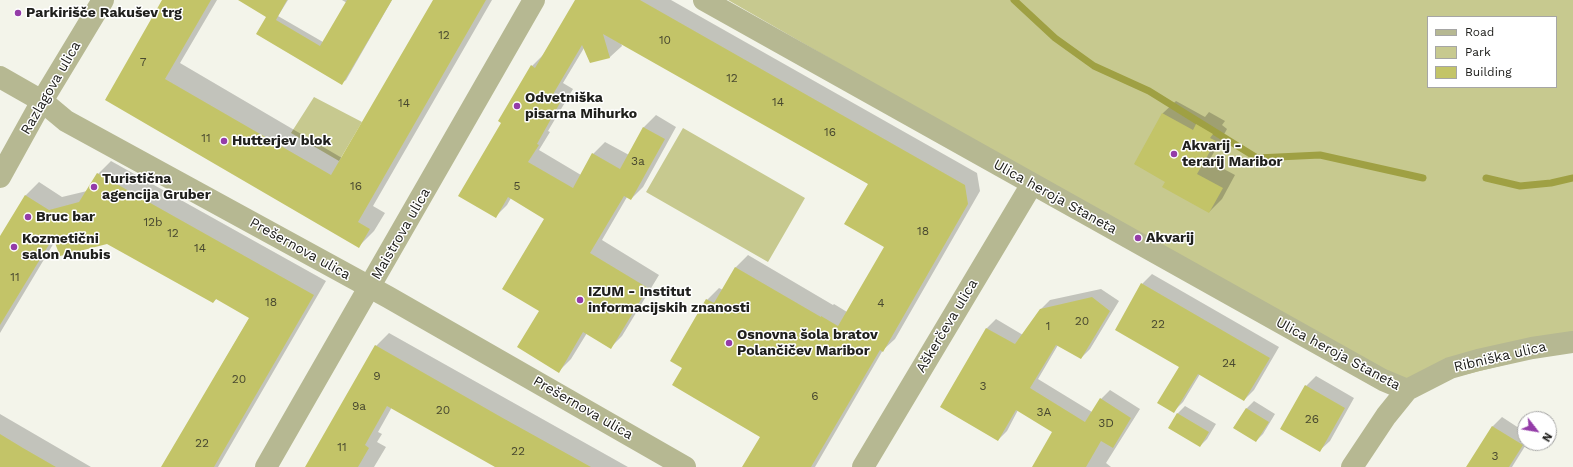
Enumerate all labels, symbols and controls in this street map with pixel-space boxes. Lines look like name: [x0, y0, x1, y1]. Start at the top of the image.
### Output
place label: Parkirišče Rakušev trg: [26, 5, 182, 21]
marker: Parkirišče Rakušev trg: [13, 8, 23, 18]
legend: [1427, 16, 1557, 88]
text: Road: [1465, 25, 1494, 39]
house number: 12: [438, 28, 450, 42]
house number: 10: [659, 33, 671, 47]
street label: Razlagova ulica: [17, 38, 85, 138]
text: Park: [1465, 45, 1491, 59]
house number: 7: [140, 55, 146, 69]
text: Building: [1465, 65, 1512, 79]
house number: 12: [726, 71, 738, 85]
place label: Odvetniška pisarna Mihurko: [525, 90, 637, 122]
house number: 14: [772, 95, 784, 109]
house number: 14: [398, 96, 410, 110]
marker: Odvetniška pisarna Mihurko: [512, 101, 522, 111]
house number: 16: [824, 125, 836, 139]
house number: 11: [201, 131, 211, 145]
place label: Hutterjev blok: [232, 133, 331, 149]
marker: Hutterjev blok: [219, 136, 229, 146]
place label: Akvarij - terarij Maribor: [1182, 138, 1283, 170]
marker: Akvarij - terarij Maribor: [1169, 149, 1179, 159]
house number: 3a: [631, 154, 645, 168]
street label: Ulica heroja Staneta: [990, 156, 1120, 238]
place label: Turistična agencija Gruber: [102, 171, 211, 204]
house number: 16: [350, 179, 362, 193]
house number: 5: [514, 179, 520, 193]
marker: Turistična agencija Gruber: [89, 182, 99, 192]
street label: Maistrova ulica: [368, 185, 434, 283]
place label: Bruc bar: [36, 209, 95, 225]
marker: Bruc bar: [23, 212, 33, 222]
street label: Prešernova ulica: [247, 214, 353, 284]
house number: 12b: [143, 215, 163, 229]
house number: 18: [917, 224, 929, 238]
house number: 12: [167, 226, 179, 240]
place label: Akvarij: [1146, 230, 1194, 246]
place label: Kozmetični salon Anubis: [22, 231, 110, 264]
marker: Akvarij: [1133, 233, 1143, 243]
house number: 14: [194, 241, 206, 255]
marker: Kozmetični salon Anubis: [9, 242, 19, 252]
house number: 11: [10, 270, 20, 284]
street label: Aškerčeva ulica: [913, 276, 981, 376]
place label: IZUM - Institut informacijskih znanosti: [588, 284, 750, 316]
house number: 18: [265, 295, 277, 309]
marker: IZUM - Institut informacijskih znanosti: [575, 295, 585, 305]
house number: 4: [877, 296, 885, 310]
house number: 20: [1075, 314, 1089, 328]
street label: Ulica heroja Staneta: [1273, 314, 1403, 394]
house number: 22: [1151, 317, 1165, 331]
house number: 1: [1046, 319, 1050, 333]
place label: Osnovna šola bratov Polančičev Maribor: [737, 327, 878, 360]
marker: Osnovna šola bratov Polančičev Maribor: [724, 338, 734, 348]
street label: Ribniška ulica: [1452, 338, 1548, 376]
house number: 24: [1222, 356, 1236, 370]
house number: 9: [373, 369, 381, 383]
house number: 20: [232, 372, 246, 386]
street label: Prešernova ulica: [530, 373, 636, 443]
house number: 3: [980, 379, 986, 393]
house number: 6: [811, 389, 819, 403]
house number: 9a: [352, 399, 366, 413]
house number: 20: [436, 403, 450, 417]
house number: 3A: [1037, 405, 1051, 419]
north arrow: [1517, 411, 1557, 451]
house number: 26: [1305, 412, 1319, 426]
house number: 3D: [1098, 416, 1114, 430]
text: N: [1539, 430, 1555, 444]
house number: 22: [195, 436, 209, 450]
house number: 11: [337, 440, 347, 454]
house number: 22: [511, 444, 525, 458]
house number: 3: [1492, 449, 1498, 463]

